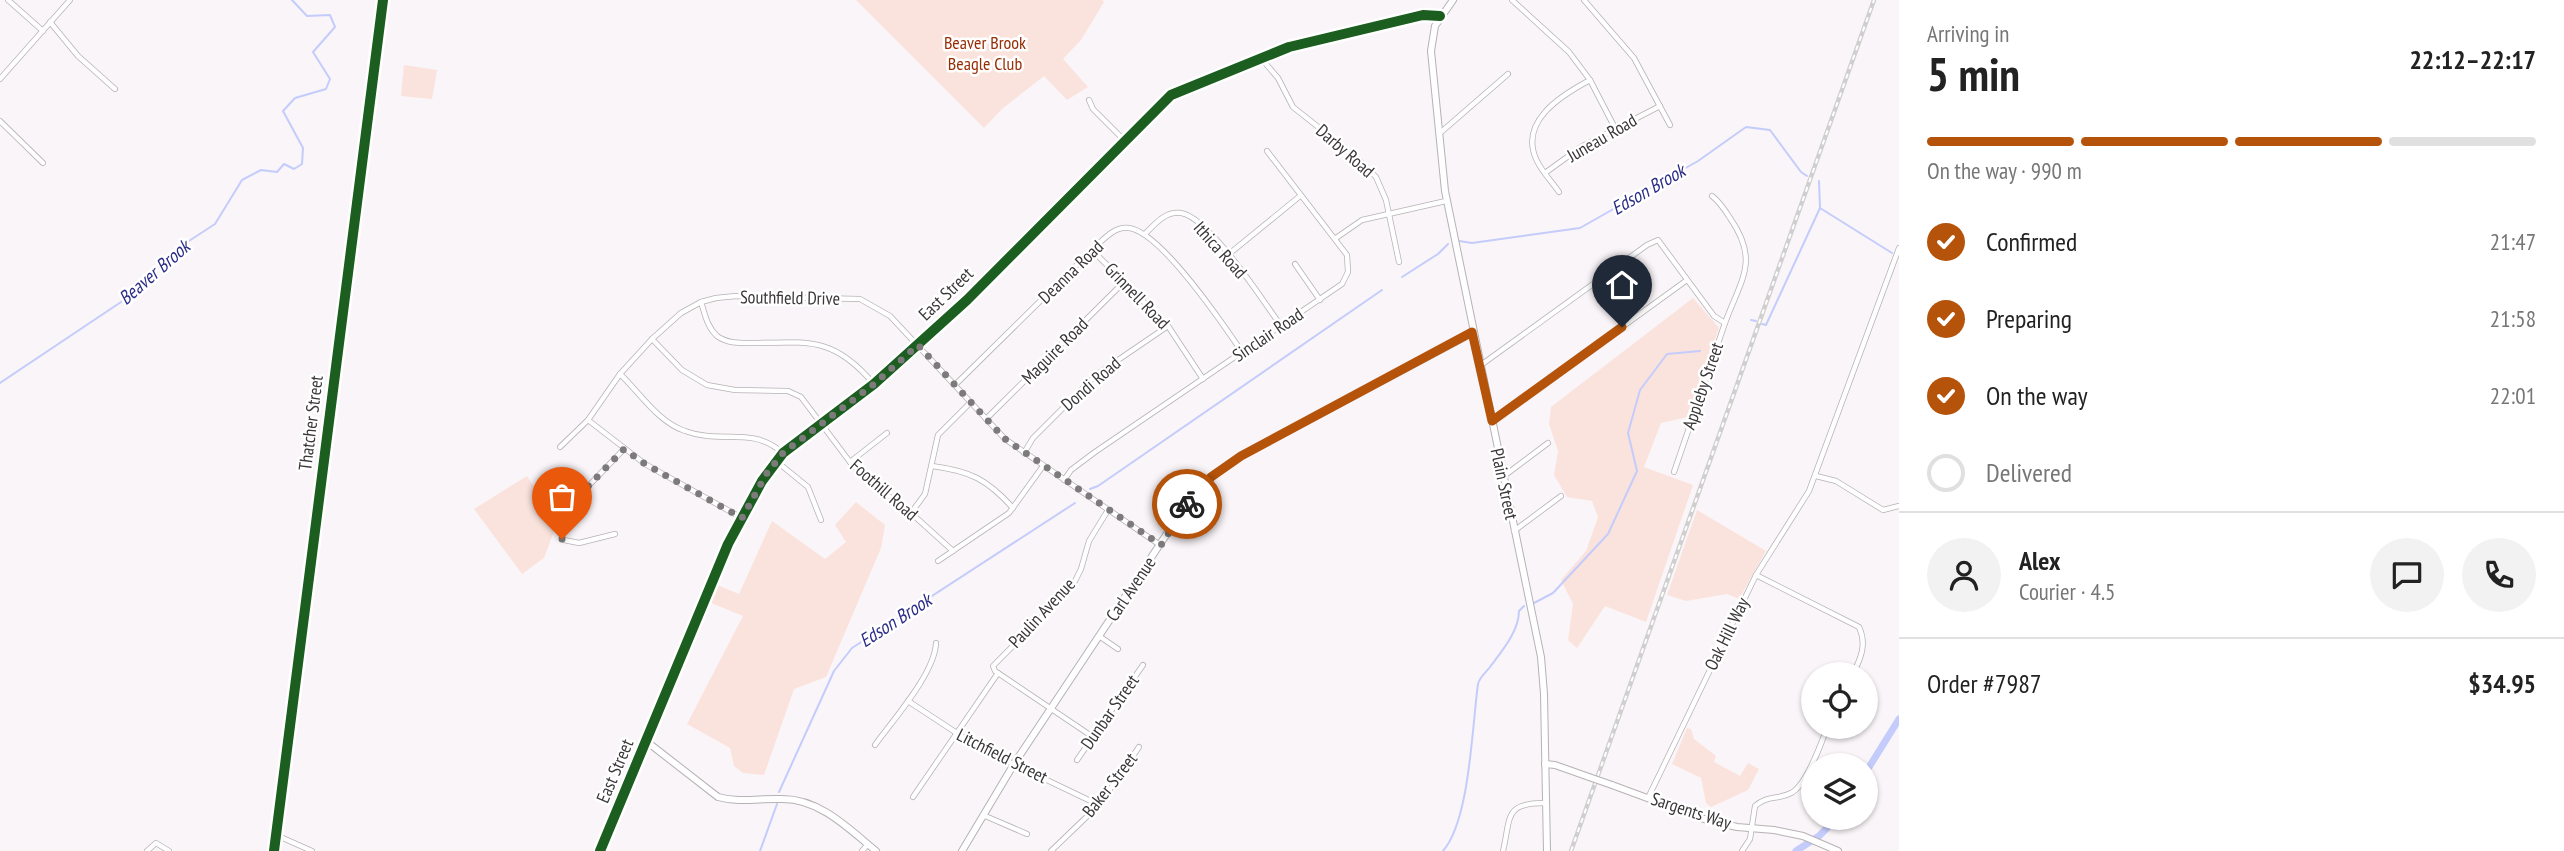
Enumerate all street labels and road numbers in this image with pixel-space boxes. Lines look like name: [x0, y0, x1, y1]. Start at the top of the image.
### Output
street label: Juneau Road: [1562, 108, 1641, 167]
street label: Darby Road: [1311, 119, 1379, 182]
street label: Ithica Road: [1189, 216, 1252, 283]
street label: Deanna Road: [1033, 235, 1108, 308]
street label: Grinnell Road: [1100, 258, 1175, 334]
street label: East Street: [914, 262, 978, 325]
street label: Southfield Drive: [740, 285, 840, 310]
street label: Sinclair Road: [1228, 302, 1308, 367]
street label: Maguire Road: [1016, 312, 1093, 389]
street label: Appleby Street: [1677, 339, 1728, 432]
street label: Dondi Road: [1056, 352, 1125, 416]
street label: Thatcher Street: [293, 374, 328, 472]
street label: Plain Street: [1486, 446, 1523, 522]
street label: Foothill Road: [846, 454, 923, 525]
street label: Carl Avenue: [1101, 552, 1161, 625]
street label: Paulin Avenue: [1003, 573, 1080, 652]
street label: Oak Hill Way: [1699, 593, 1754, 674]
street label: Dunbar Street: [1075, 670, 1144, 754]
street label: Litchfield Street: [953, 723, 1052, 788]
street label: East Street: [591, 735, 638, 806]
street label: Baker Street: [1077, 748, 1142, 822]
street label: Sargents Way: [1648, 787, 1734, 834]

